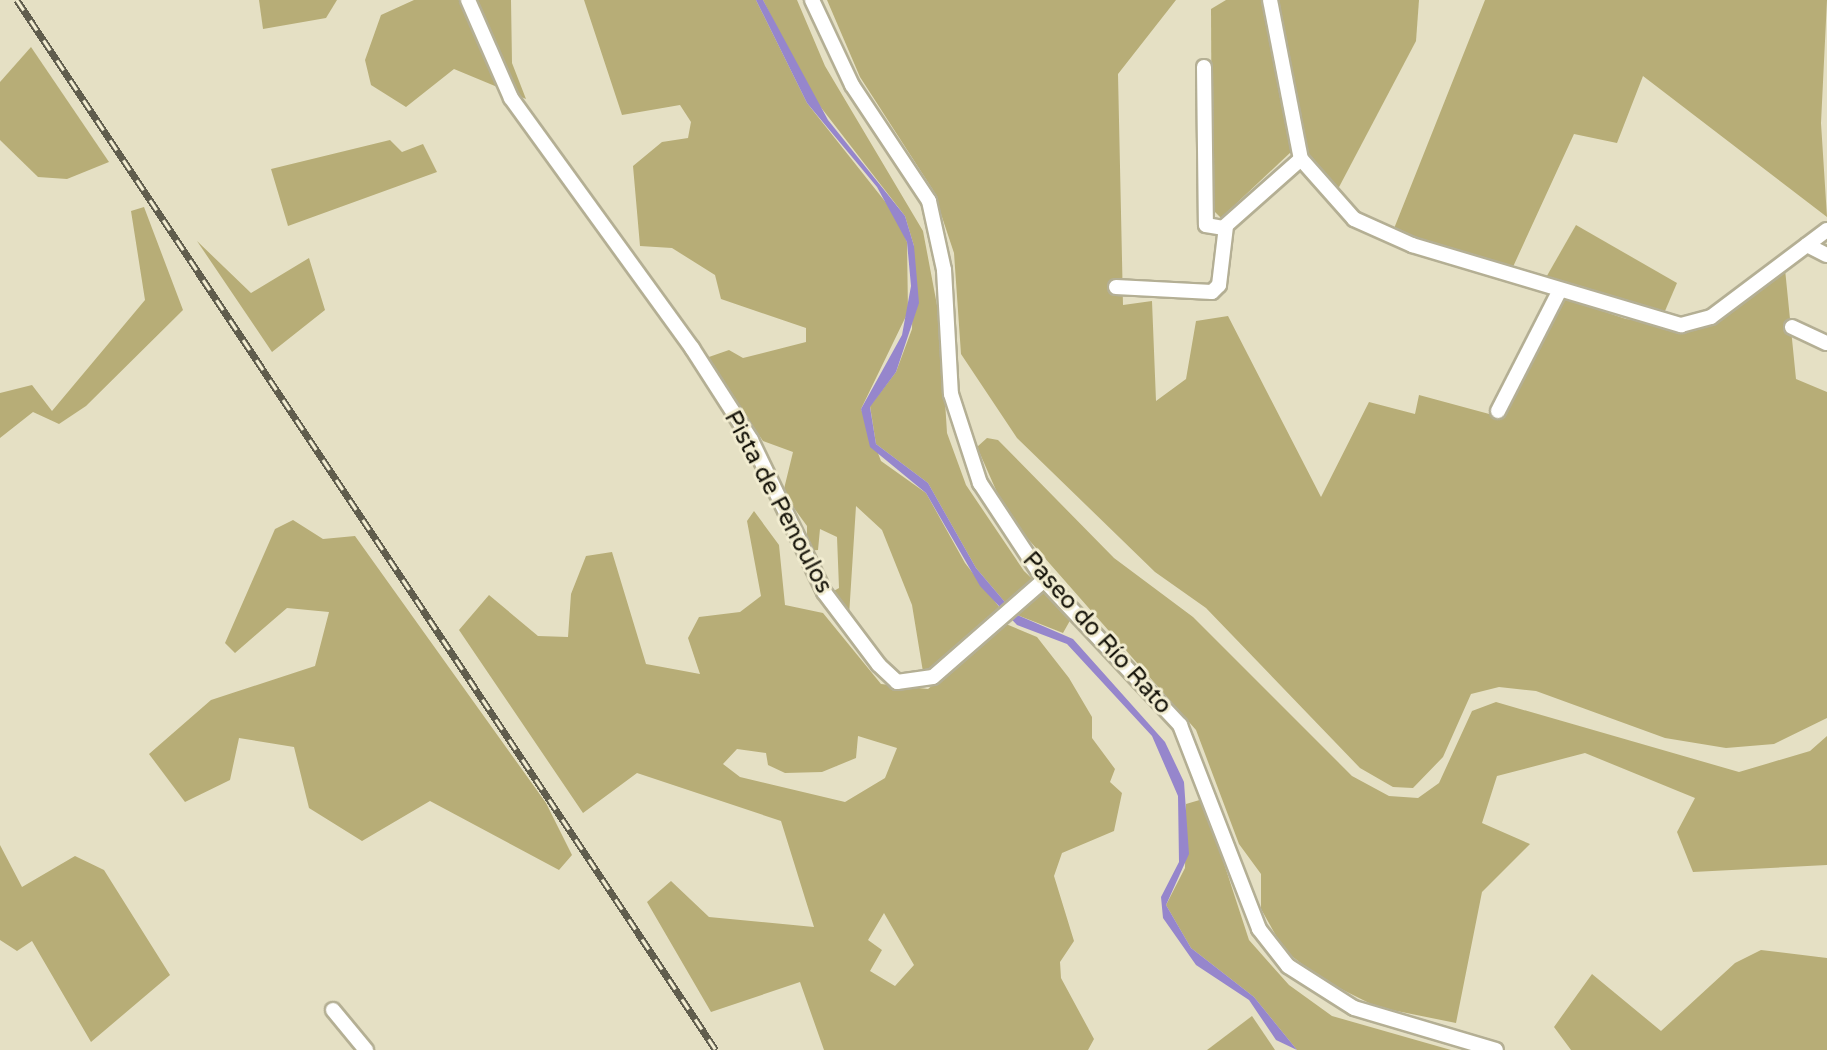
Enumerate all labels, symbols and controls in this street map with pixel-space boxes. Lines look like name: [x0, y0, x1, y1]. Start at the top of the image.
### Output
street label: Pista de Penoulos: [718, 406, 838, 598]
street label: Paseo do Río Rato: [1016, 546, 1178, 720]

